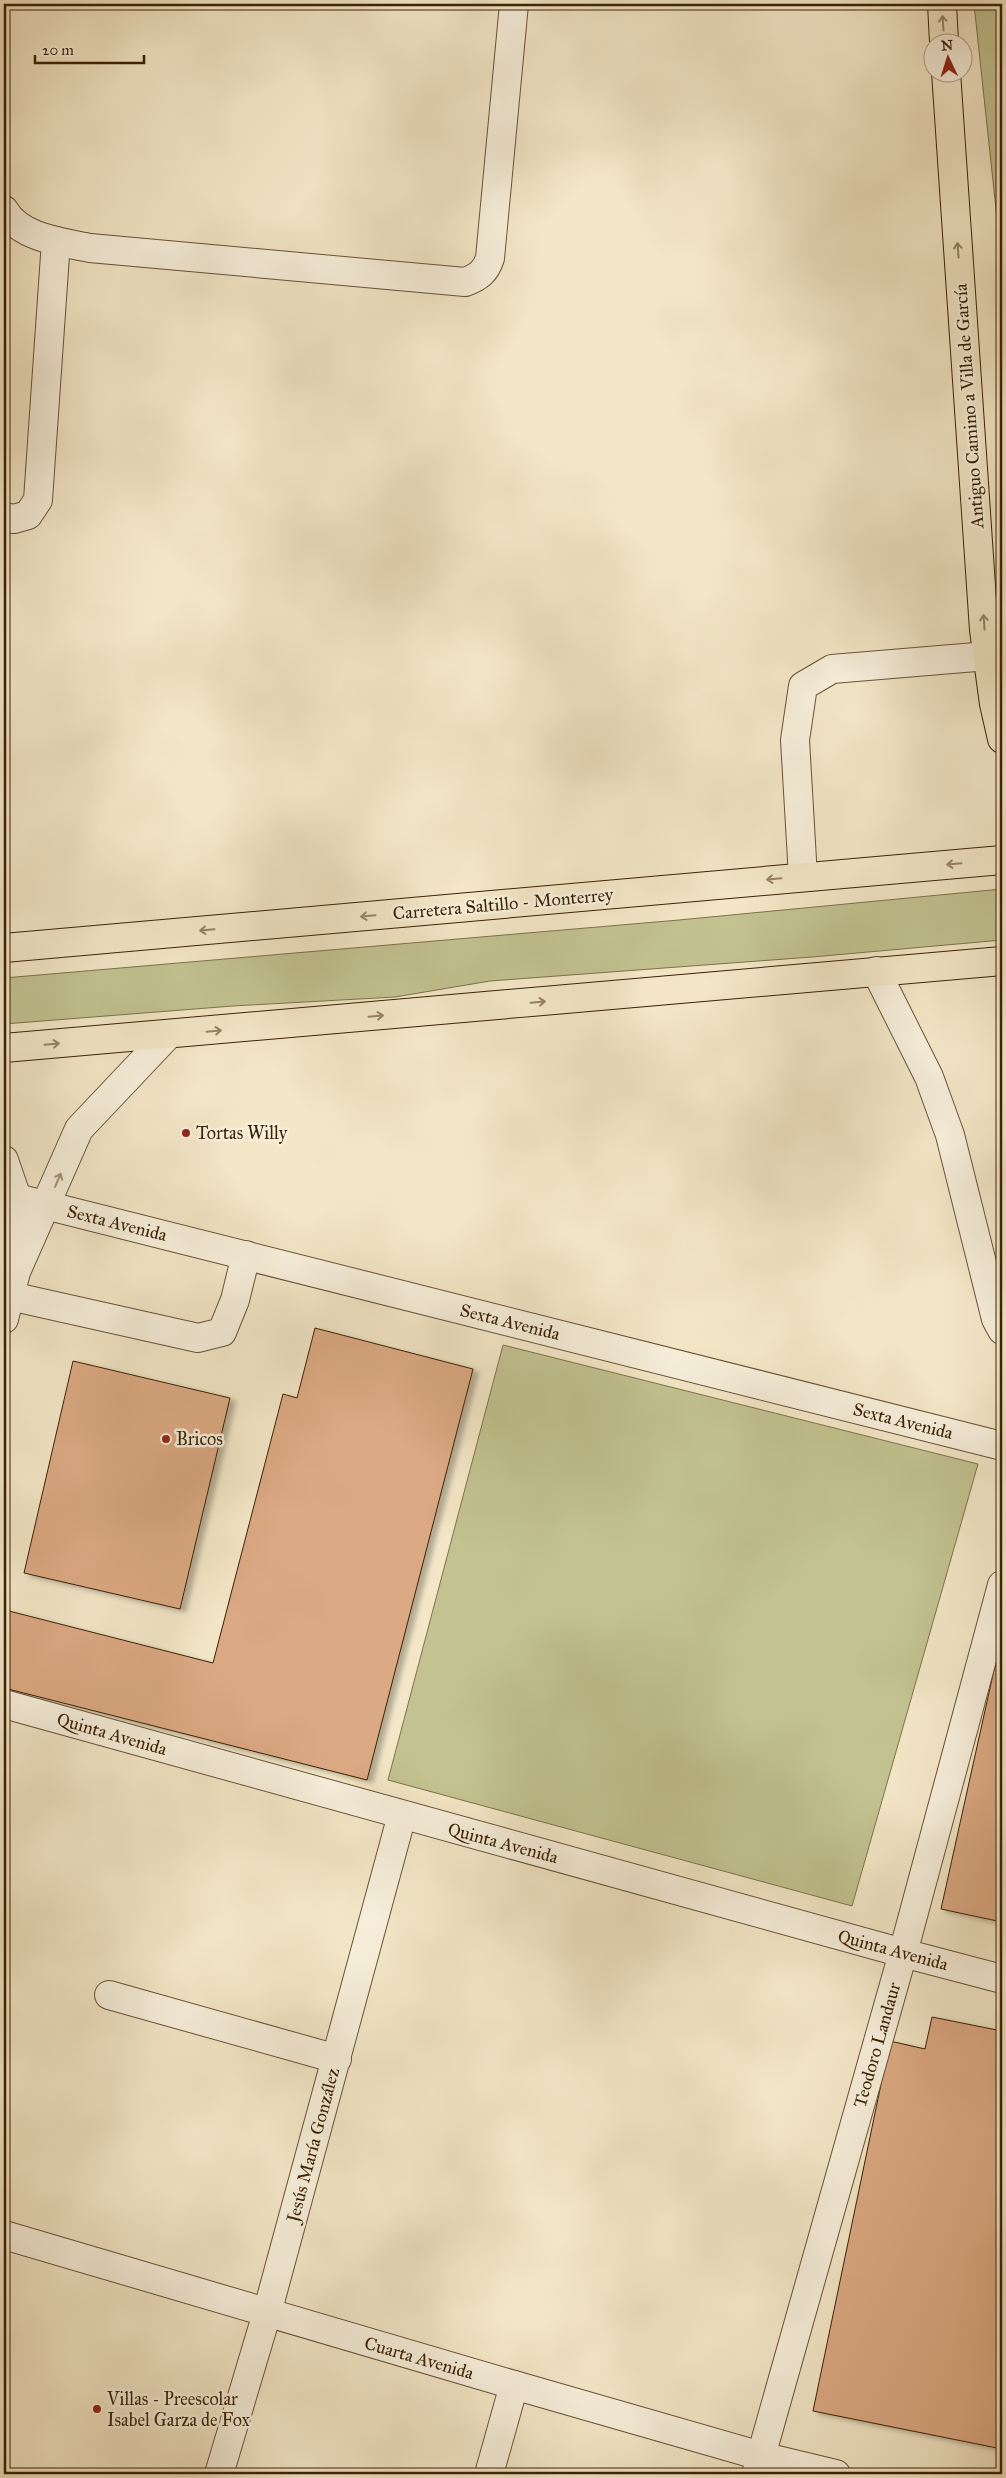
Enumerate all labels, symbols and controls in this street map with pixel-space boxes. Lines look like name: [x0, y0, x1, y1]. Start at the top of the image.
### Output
one-way arrow: [938, 15, 947, 31]
scale bar: [35, 32, 144, 64]
north arrow: [924, 32, 974, 82]
text: N: [941, 37, 954, 54]
text: 20 m: [42, 41, 74, 59]
one-way arrow: [954, 242, 963, 258]
street label: Antiguo Camino a Villa de García: [949, 282, 990, 530]
one-way arrow: [979, 614, 988, 630]
one-way arrow: [946, 859, 962, 869]
one-way arrow: [767, 875, 783, 884]
street label: Carretera Saltillo - Monterrey: [392, 883, 615, 925]
one-way arrow: [361, 911, 377, 920]
one-way arrow: [199, 925, 215, 935]
one-way arrow: [530, 997, 546, 1006]
one-way arrow: [368, 1011, 384, 1021]
one-way arrow: [206, 1026, 222, 1035]
one-way arrow: [44, 1040, 60, 1049]
place label: Tortas Willy: [196, 1122, 288, 1144]
marker: Tortas Willy: [180, 1127, 192, 1139]
one-way arrow: [54, 1173, 63, 1188]
street label: Sexta Avenida: [65, 1200, 170, 1246]
street label: Sexta Avenida: [458, 1299, 563, 1345]
street label: Sexta Avenida: [851, 1398, 956, 1444]
place label: Bricos: [176, 1428, 223, 1450]
marker: Bricos: [160, 1433, 172, 1445]
street label: Quinta Avenida: [54, 1708, 170, 1760]
street label: Quinta Avenida: [445, 1818, 561, 1868]
street label: Quinta Avenida: [835, 1925, 951, 1975]
street label: Teodoro Landaur: [849, 1980, 905, 2110]
street label: Jesús María González: [281, 2065, 345, 2227]
street label: Cuarta Avenida: [362, 2332, 477, 2384]
place label: Villas - Preescolar Isabel Garza de Fox: [106, 2388, 250, 2431]
marker: Villas - Preescolar Isabel Garza de Fox: [91, 2403, 103, 2415]

